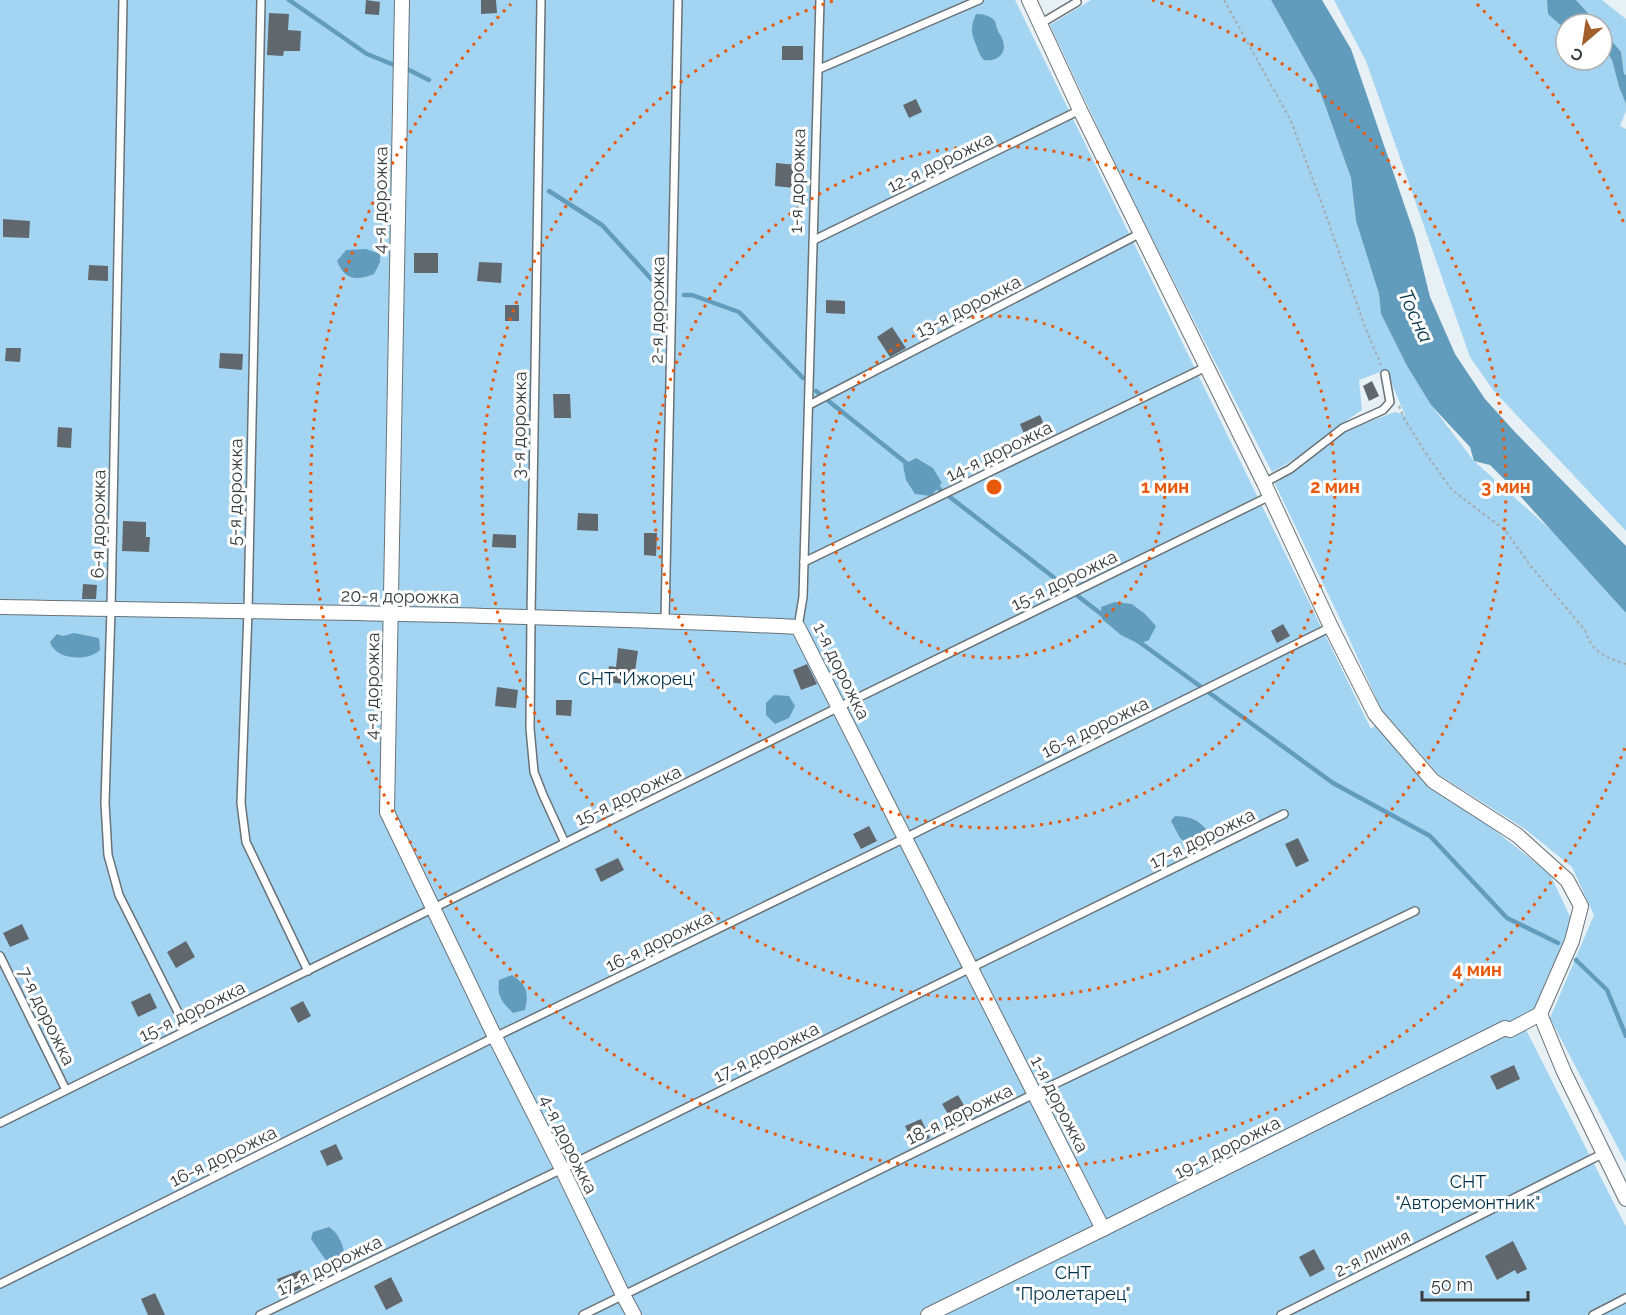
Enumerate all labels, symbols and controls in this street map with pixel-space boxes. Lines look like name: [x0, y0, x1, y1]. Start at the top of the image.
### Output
north arrow: [1554, 12, 1614, 72]
text: С: [1568, 44, 1586, 66]
street label: 12-я дорожка: [884, 127, 996, 197]
street label: 1-я дорожка: [785, 128, 809, 234]
street label: 4-я дорожка: [369, 146, 391, 254]
street label: 2-я дорожка: [646, 256, 668, 364]
street label: 13-я дорожка: [912, 271, 1024, 341]
water label: Тосна: [1393, 286, 1439, 346]
street label: 3-я дорожка: [508, 371, 530, 479]
street label: 14-я дорожка: [943, 416, 1055, 486]
street label: 5-я дорожка: [224, 438, 246, 546]
street label: 6-я дорожка: [87, 469, 109, 579]
text: 1 мин: [1141, 476, 1189, 497]
text: 2 мин: [1310, 476, 1360, 497]
text: 3 мин: [1481, 476, 1531, 497]
centre of rings: [984, 477, 1004, 497]
street label: 15-я дорожка: [1008, 545, 1120, 615]
street label: 20-я дорожка: [341, 584, 459, 608]
street label: 1-я дорожка: [809, 619, 875, 723]
street label: 4-я дорожка: [361, 632, 383, 740]
park label: СНТ 'Ижорец': [578, 668, 696, 689]
street label: 16-я дорожка: [1038, 692, 1152, 762]
street label: 15-я дорожка: [572, 760, 684, 830]
street label: 17-я дорожка: [1146, 803, 1258, 873]
street label: 16-я дорожка: [602, 906, 716, 976]
text: 4 мин: [1452, 959, 1502, 980]
street label: 7-я дорожка: [14, 963, 80, 1069]
street label: 15-я дорожка: [136, 976, 248, 1046]
street label: 17-я дорожка: [710, 1017, 822, 1087]
street label: 1-я дорожка: [1027, 1052, 1093, 1156]
street label: 18-я дорожка: [902, 1079, 1016, 1149]
street label: 4-я дорожка: [536, 1091, 602, 1197]
street label: 19-я дорожка: [1171, 1111, 1283, 1183]
street label: 16-я дорожка: [166, 1121, 280, 1191]
park label: СНТ "Авторемонтник": [1395, 1171, 1541, 1213]
street label: 2-я линия: [1331, 1225, 1413, 1281]
street label: 17-я дорожка: [273, 1230, 385, 1300]
park label: СНТ "Пролетарец": [1015, 1262, 1131, 1304]
scale bar: [1422, 1264, 1528, 1302]
text: 50 m: [1431, 1274, 1473, 1295]

